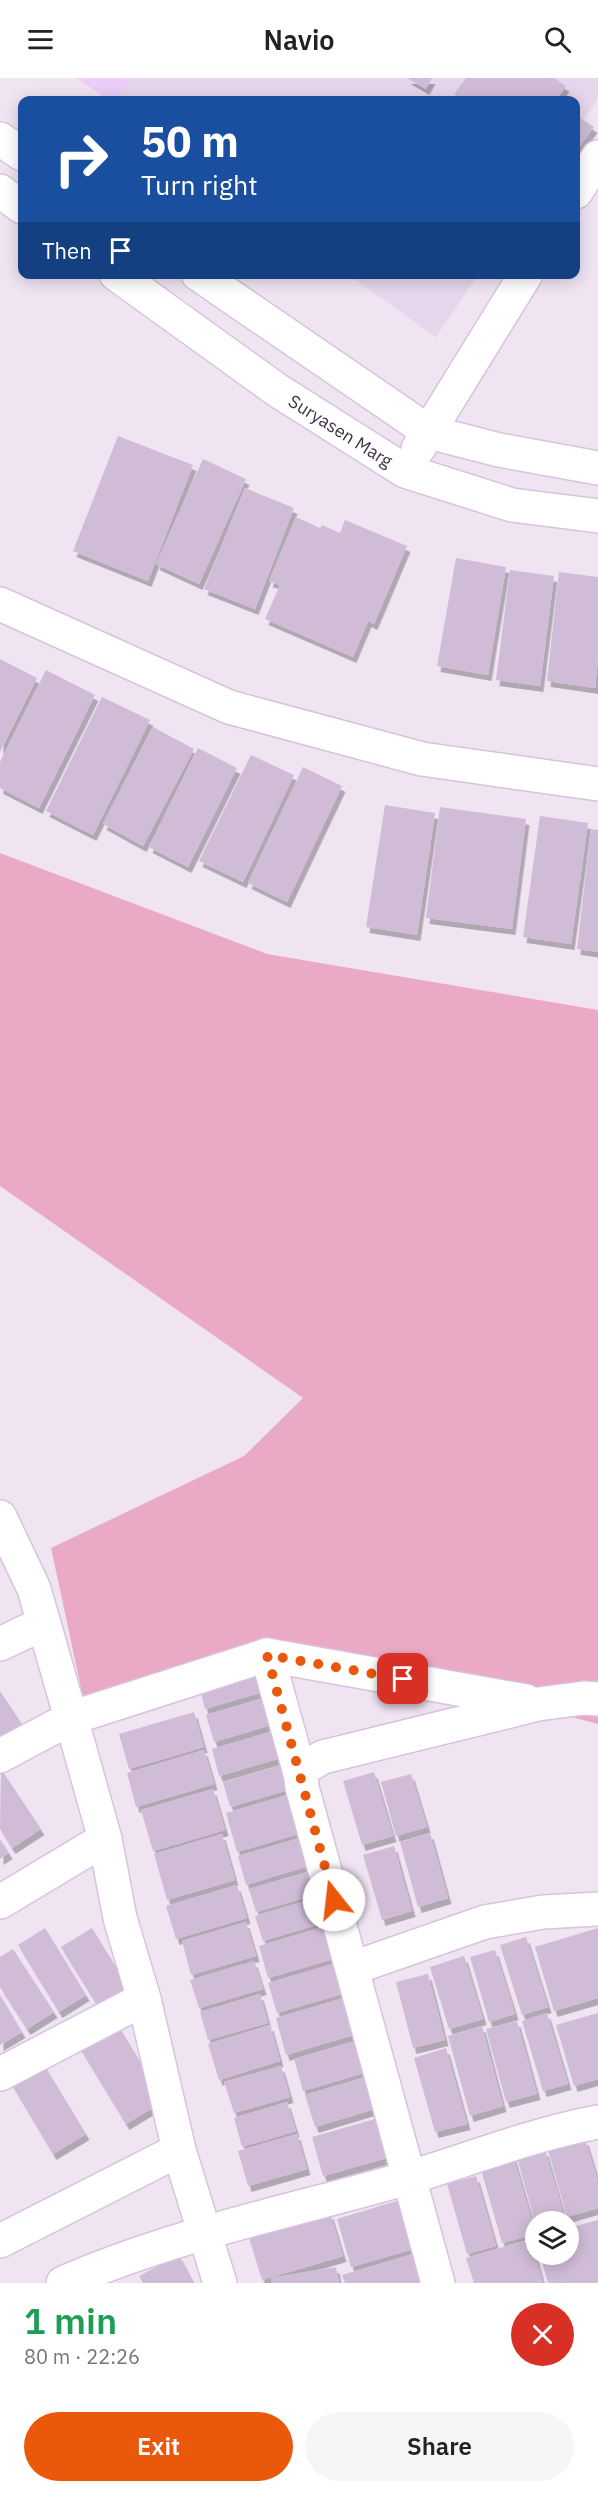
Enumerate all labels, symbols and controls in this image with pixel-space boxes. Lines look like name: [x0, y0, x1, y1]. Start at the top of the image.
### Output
text: Navio: [263, 22, 335, 57]
icon: menu: [24, 23, 57, 56]
icon: search: [541, 23, 574, 56]
text: 50 m: [141, 114, 239, 169]
icon: right: [42, 120, 120, 198]
text: Turn right: [141, 167, 258, 202]
icon: arrive: [104, 234, 137, 267]
text: Then: [42, 236, 92, 265]
street label: Suryasen Marg: [284, 389, 398, 472]
pin: [377, 1653, 428, 1704]
icon: arrive: [386, 1662, 419, 1695]
position arrow: [302, 1868, 366, 1932]
map controls: [525, 2211, 579, 2265]
button: layers: [525, 2211, 579, 2265]
text: 1 min: [24, 2297, 117, 2344]
button: close: [511, 2303, 574, 2366]
text: 80 m · 22:26: [24, 2343, 140, 2370]
button: Exit: [24, 2412, 293, 2481]
button: Share: [305, 2412, 574, 2481]

